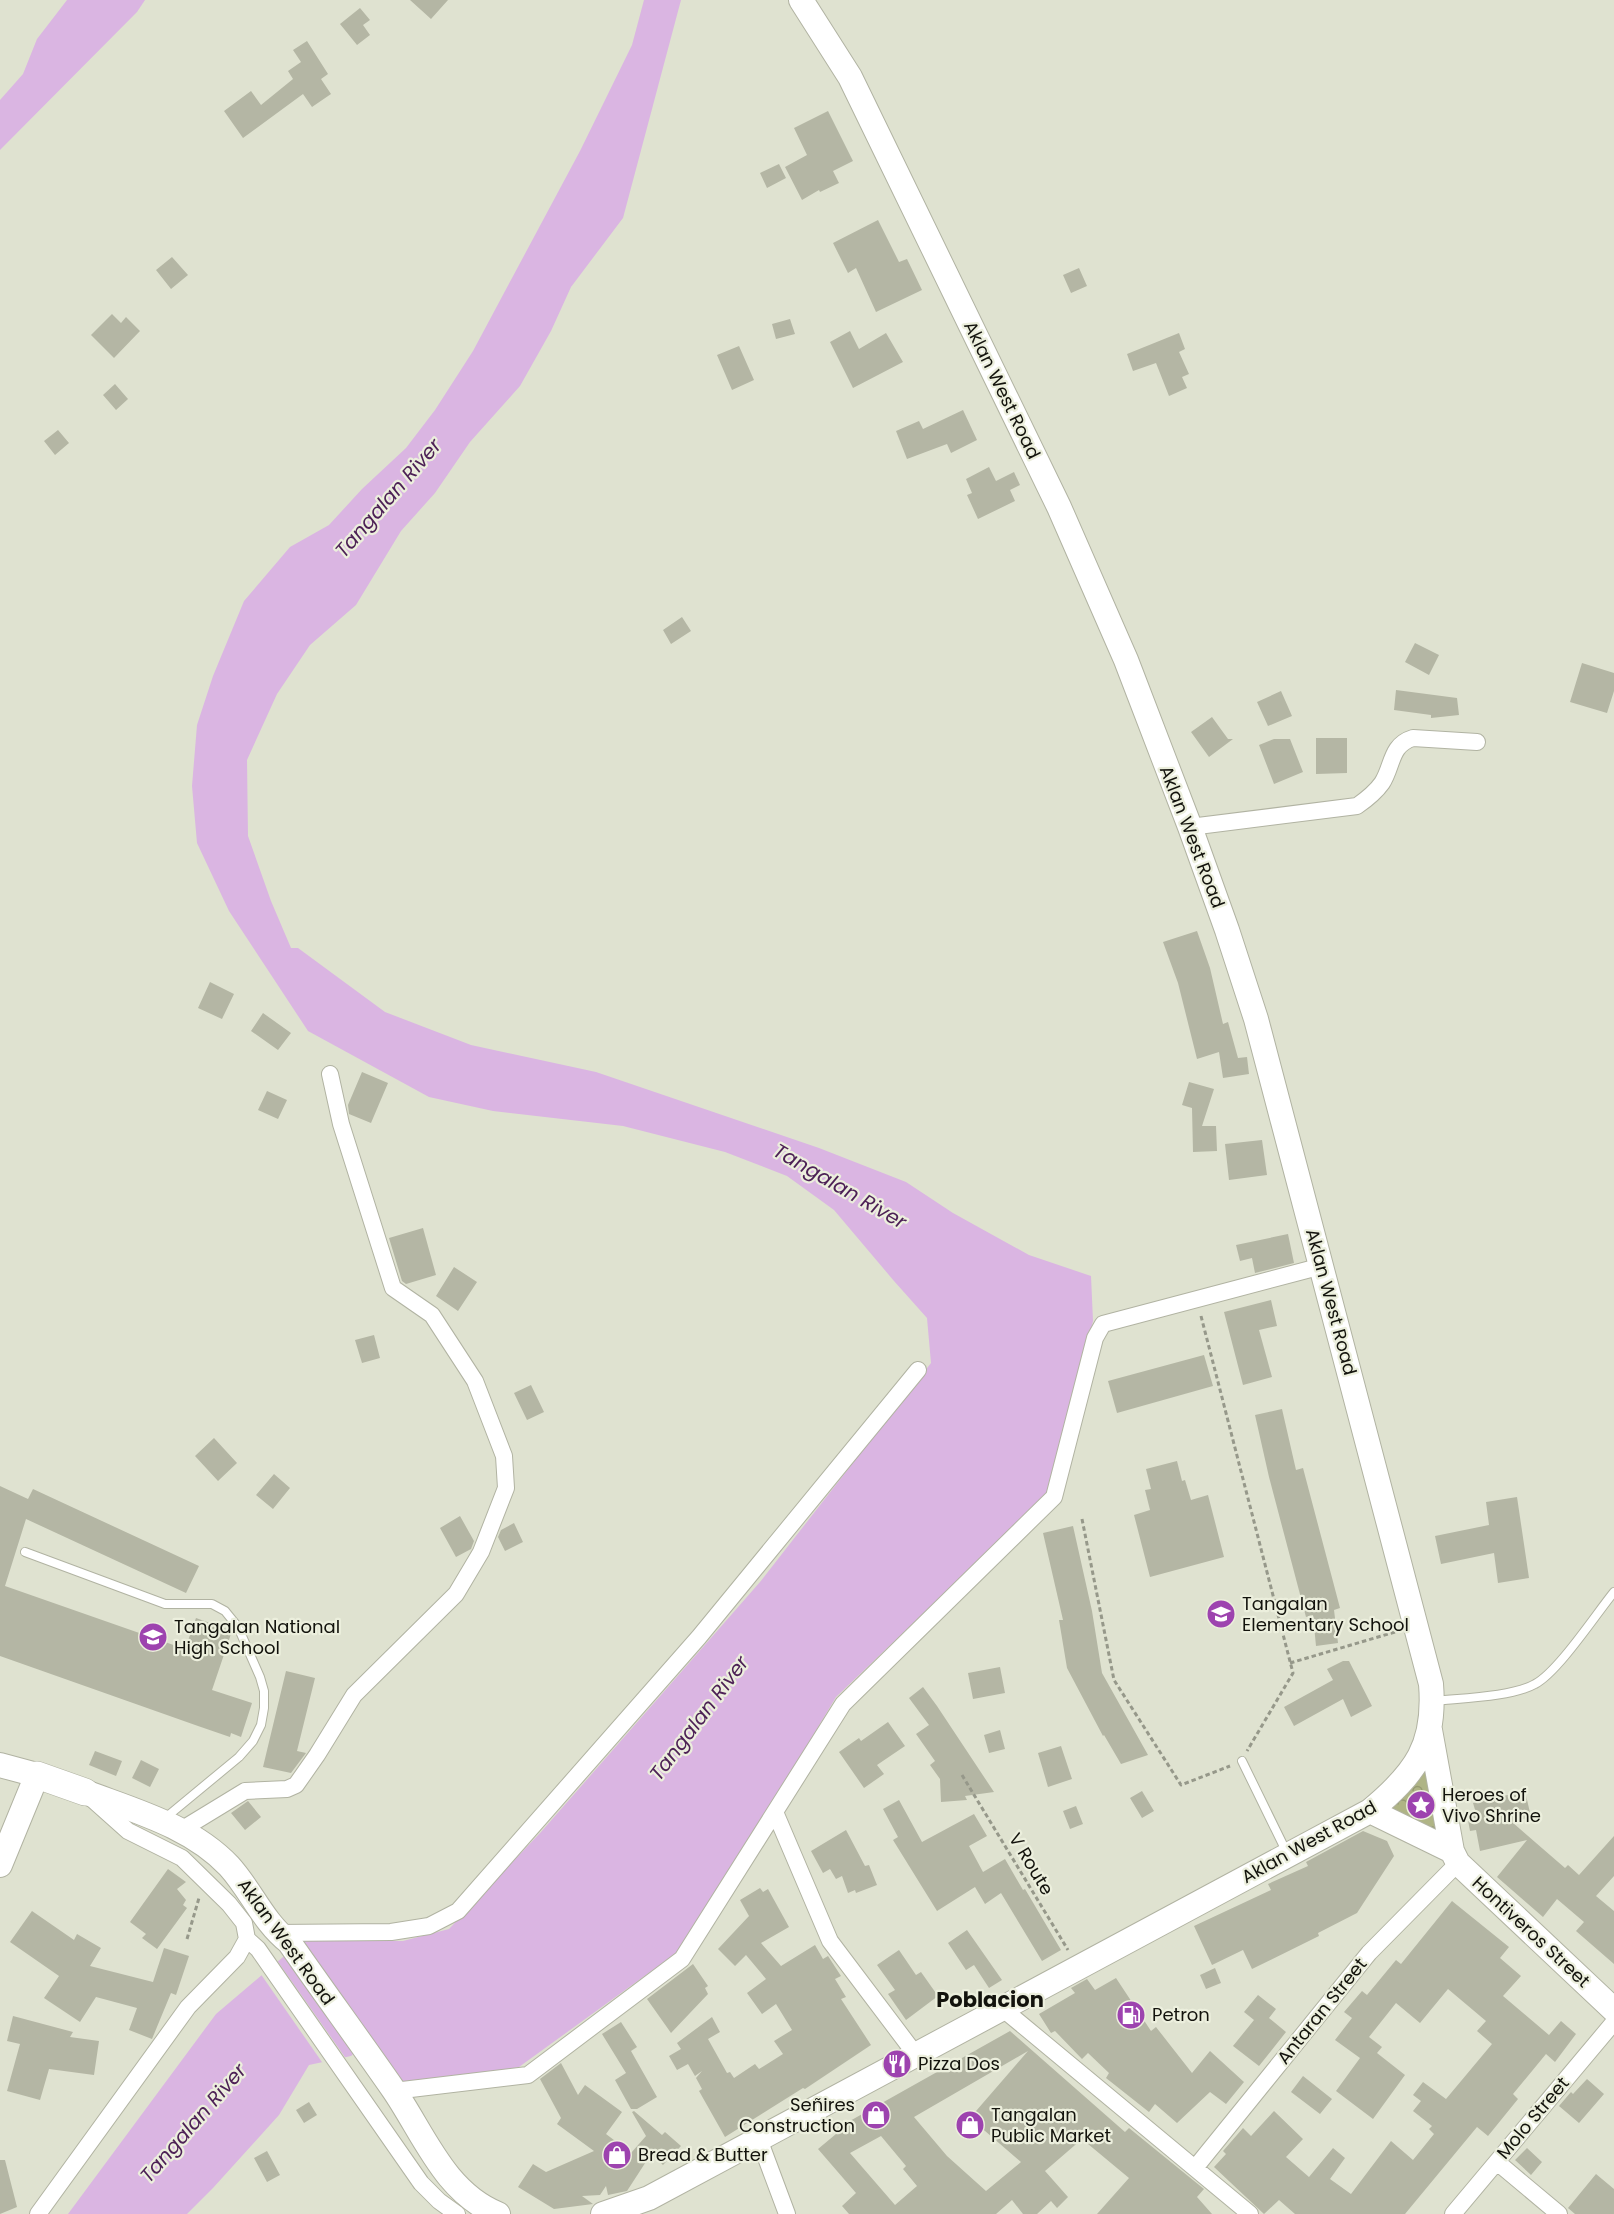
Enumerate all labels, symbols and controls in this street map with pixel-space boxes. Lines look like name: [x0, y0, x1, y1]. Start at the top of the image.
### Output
street label: Aklan West Road: [958, 317, 1047, 463]
water label: Tangalan River: [328, 432, 448, 564]
street label: Aklan West Road: [1154, 762, 1231, 912]
water label: Tangalan River: [768, 1136, 912, 1236]
street label: Aklan West Road: [1300, 1226, 1363, 1378]
place label: Tangalan Elementary School: [1242, 1591, 1409, 1637]
school or university icon: Tangalan Elementary School: [1205, 1598, 1237, 1630]
place label: Tangalan National High School: [174, 1614, 340, 1660]
school or university icon: Tangalan National High School: [137, 1621, 169, 1653]
water label: Tangalan River: [643, 1649, 756, 1786]
place label: Heroes of Vivo Shrine: [1442, 1782, 1541, 1828]
place icon: Heroes of Vivo Shrine: [1405, 1789, 1437, 1821]
street label: Aklan West Road: [1237, 1794, 1381, 1889]
street label: V Route: [1003, 1828, 1060, 1900]
street label: Hontiveros Street: [1467, 1870, 1596, 1993]
street label: Aklan West Road: [232, 1873, 341, 2010]
street label: Antaran Street: [1271, 1952, 1372, 2069]
district label: Poblacion: [936, 1985, 1044, 2014]
fuel station icon: Petron: [1115, 1999, 1147, 2031]
place label: Petron: [1152, 2002, 1210, 2027]
restaurant icon: Pizza Dos: [881, 2048, 913, 2080]
place label: Pizza Dos: [918, 2051, 1000, 2076]
water label: Tangalan River: [133, 2057, 253, 2189]
street label: Molo Street: [1491, 2071, 1574, 2164]
place label: Señires Construction: [739, 2092, 855, 2138]
shop icon: Señires Construction: [860, 2099, 892, 2131]
place label: Tangalan Public Market: [991, 2102, 1111, 2148]
shop icon: Tangalan Public Market: [954, 2109, 986, 2141]
shop icon: Bread & Butter: [601, 2139, 633, 2171]
place label: Bread & Butter: [638, 2142, 768, 2167]

